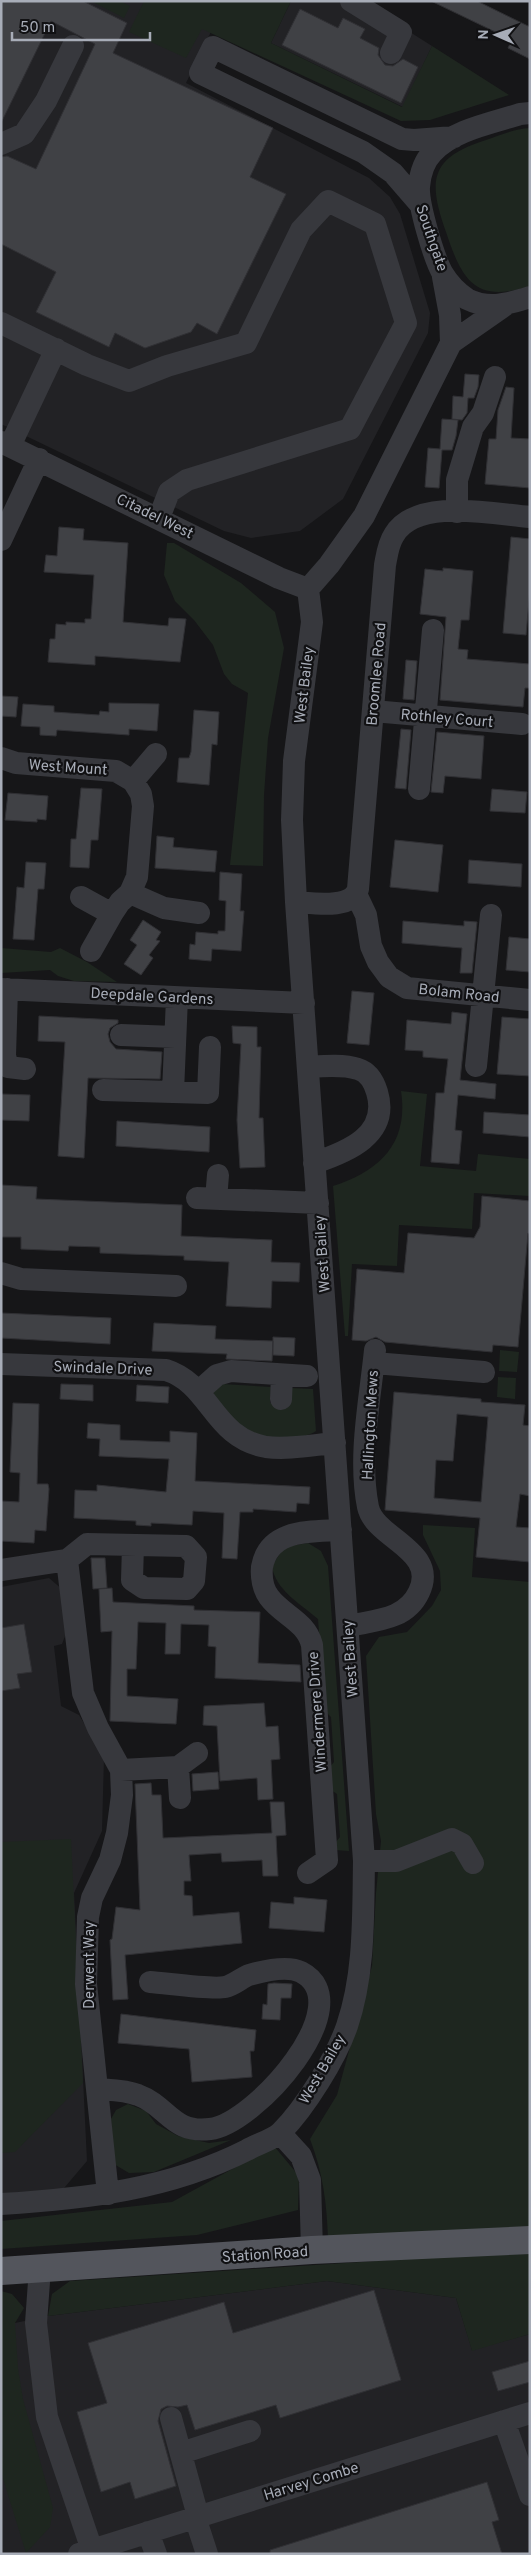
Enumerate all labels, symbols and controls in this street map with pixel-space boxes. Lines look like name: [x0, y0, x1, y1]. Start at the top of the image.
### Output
scale bar: [12, 10, 150, 42]
north arrow: [471, 10, 521, 60]
text: 50 m: [20, 19, 55, 38]
text: N: [476, 29, 493, 40]
street label: Southgate: [410, 203, 451, 274]
street label: Citadel West: [113, 490, 196, 544]
street label: Broomlee Road: [364, 622, 391, 727]
street label: West Bailey: [291, 645, 320, 725]
street label: Rothley Court: [400, 706, 494, 733]
street label: West Mount: [28, 756, 108, 781]
street label: Bolam Road: [417, 981, 500, 1008]
street label: Deepdale Gardens: [90, 985, 214, 1010]
street label: West Bailey: [311, 1214, 336, 1293]
street label: Swindale Drive: [53, 1358, 153, 1381]
street label: Hallington Mews: [359, 1370, 384, 1481]
street label: West Bailey: [339, 1619, 364, 1698]
street label: Windermere Drive: [305, 1651, 332, 1773]
street label: Derwent Way: [81, 1921, 100, 2009]
street label: West Bailey: [296, 2031, 351, 2108]
street label: Station Road: [221, 2243, 309, 2268]
street label: Harvey Combe: [262, 2459, 361, 2506]

